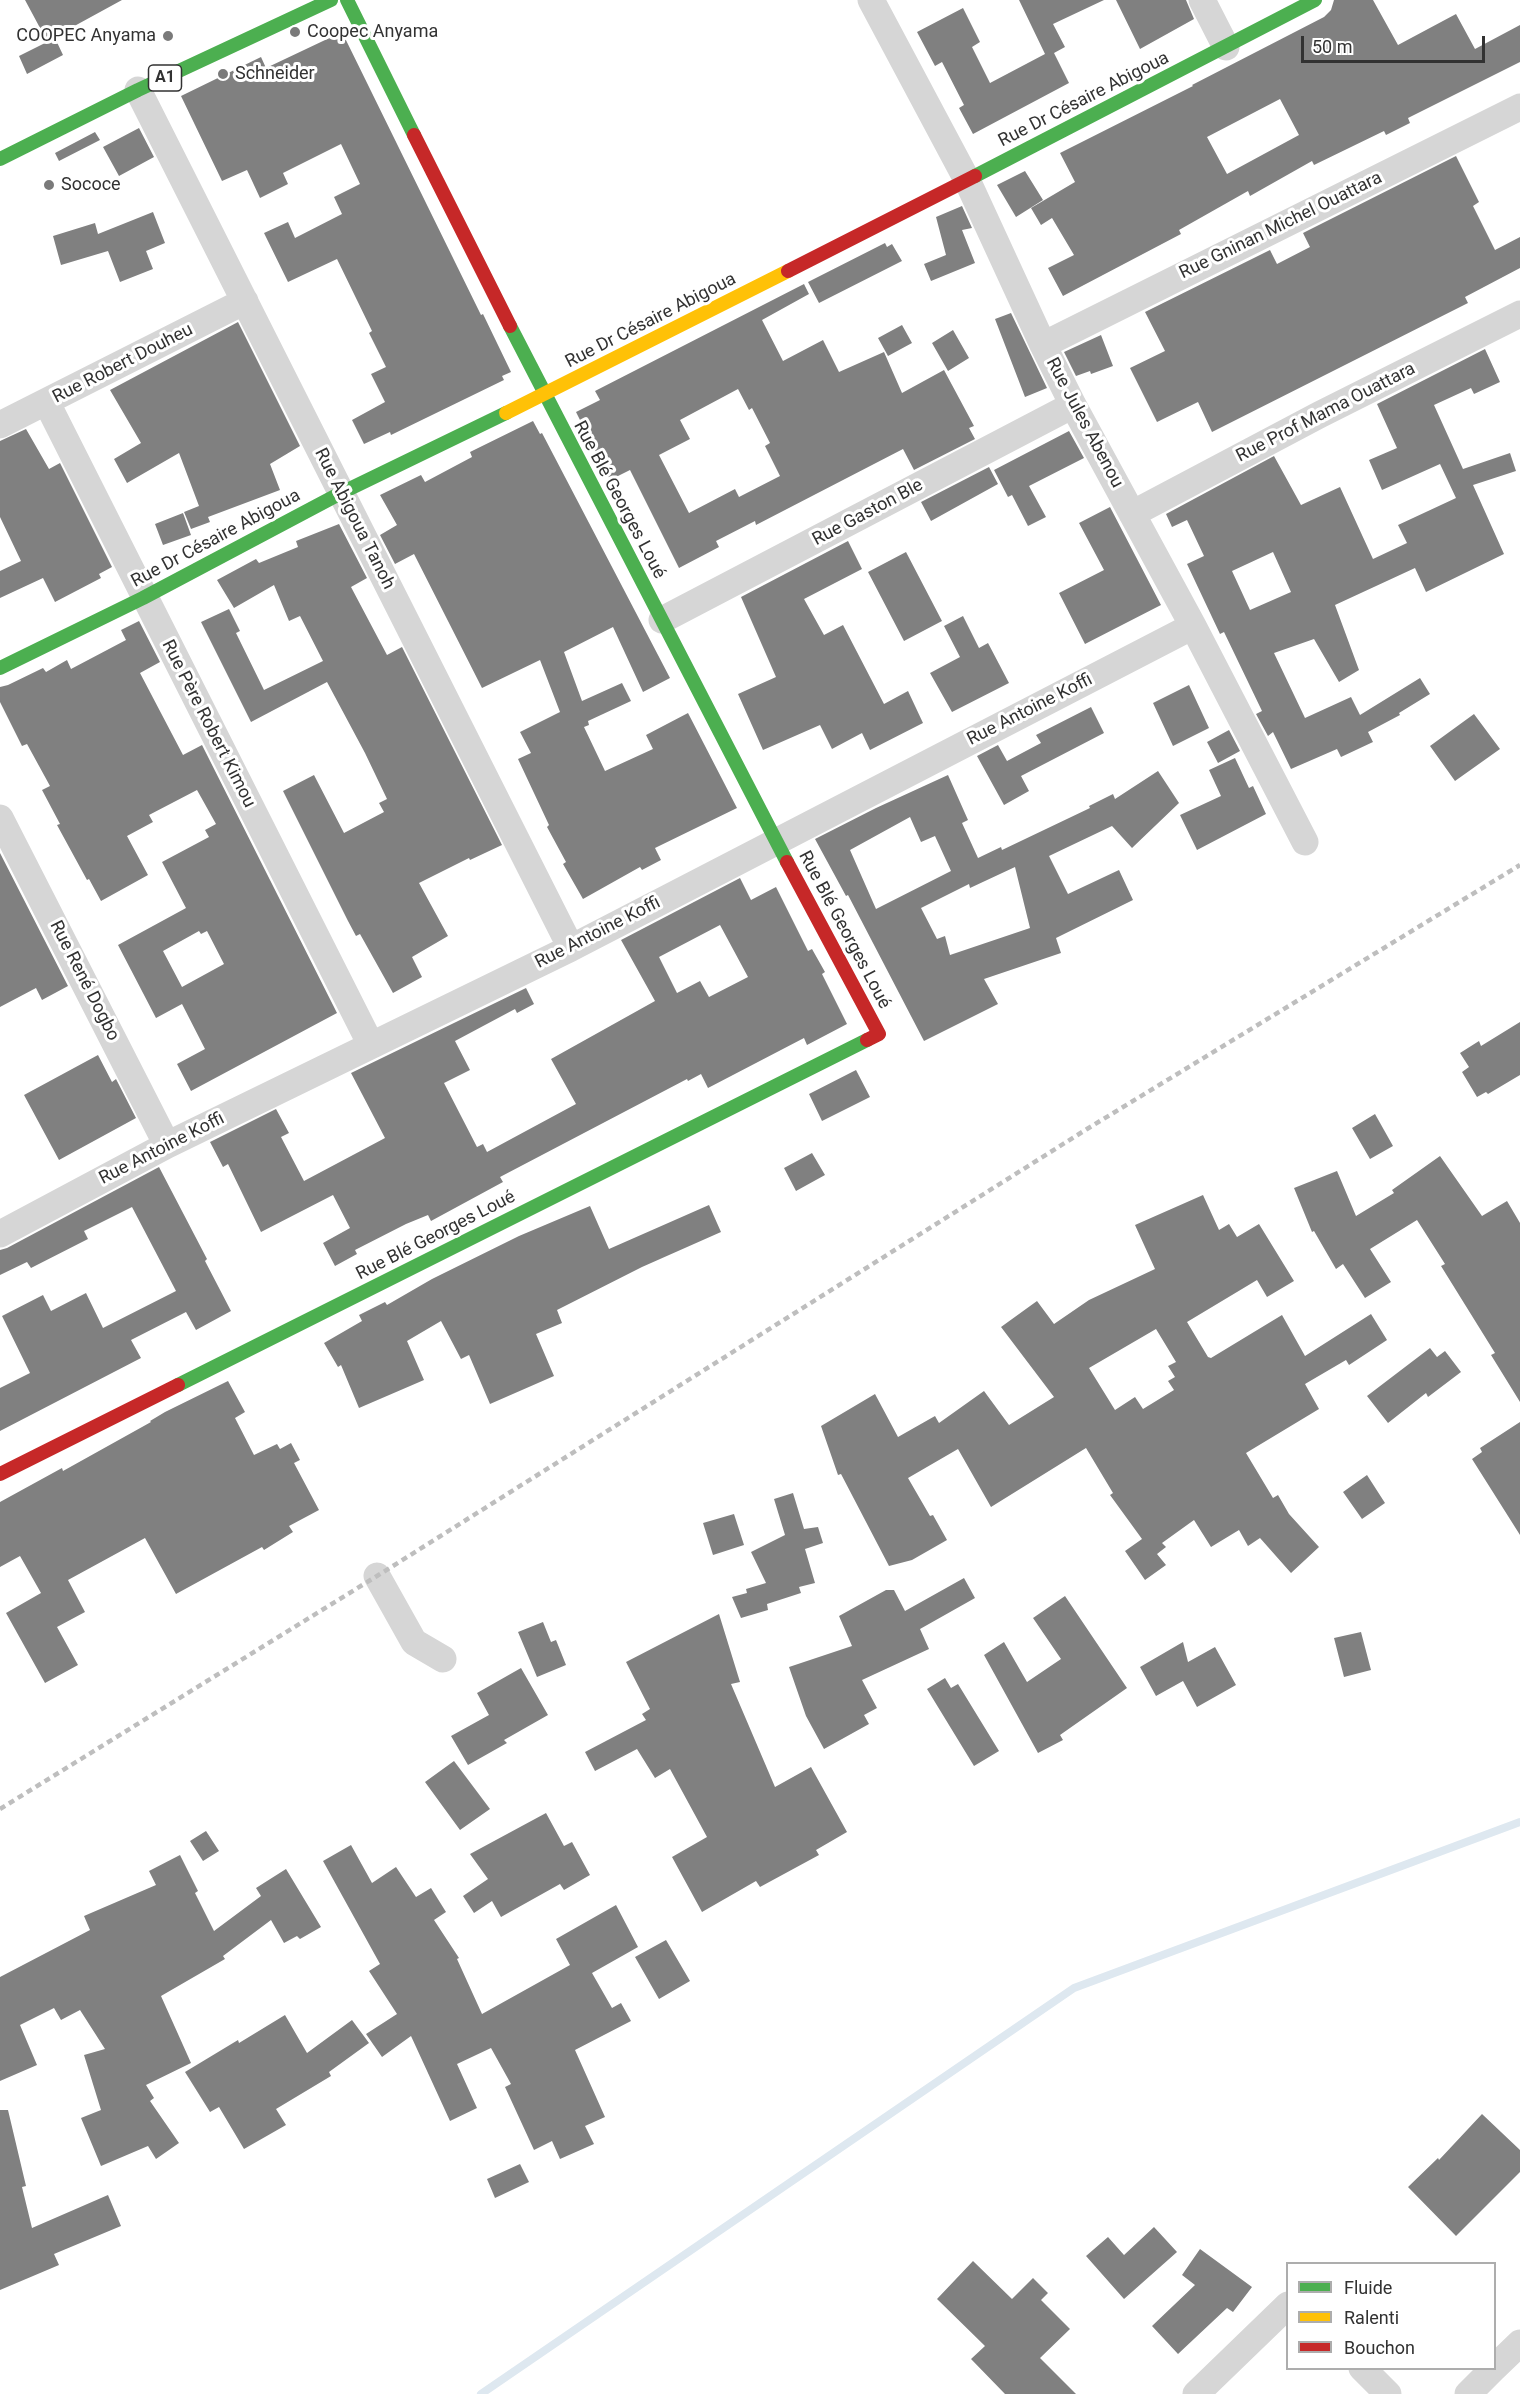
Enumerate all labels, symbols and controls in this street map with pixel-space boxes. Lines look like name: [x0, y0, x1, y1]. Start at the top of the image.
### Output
place label: Coopec Anyama: [307, 21, 438, 43]
scale bar: [1304, 24, 1488, 62]
place label: COOPEC Anyama: [16, 25, 156, 47]
marker: Coopec Anyama: [288, 25, 302, 39]
marker: COOPEC Anyama: [161, 29, 175, 43]
text: 50 m: [1312, 36, 1352, 57]
street label: Rue Dr Césaire Abigoua: [995, 48, 1173, 152]
place label: Schneider: [235, 63, 315, 85]
road number: A1: [148, 65, 182, 91]
marker: Schneider: [216, 67, 230, 81]
street label: Rue Gninan Michel Ouattara: [1176, 167, 1386, 285]
place label: Sococe: [61, 174, 121, 196]
marker: Sococe: [42, 178, 56, 192]
street label: Rue Dr Césaire Abigoua: [562, 269, 740, 373]
street label: Rue Robert Douheu: [49, 319, 197, 409]
street label: Rue Jules Abenou: [1041, 354, 1127, 492]
street label: Rue Prof Mama Ouattara: [1233, 358, 1419, 468]
street label: Rue Blé Georges Loué: [568, 417, 670, 583]
street label: Rue Abigoua Tanoh: [309, 445, 399, 593]
street label: Rue Gaston Ble: [809, 475, 927, 551]
street label: Rue Dr Césaire Abigoua: [128, 485, 304, 593]
street label: Rue Père Robert Kimou: [156, 637, 260, 811]
street label: Rue Antoine Koffi: [964, 669, 1096, 751]
street label: Rue Blé Georges Loué: [793, 847, 895, 1013]
street label: Rue Antoine Koffi: [532, 892, 664, 974]
street label: Rue René Dogbo: [44, 917, 124, 1045]
street label: Rue Antoine Koffi: [96, 1108, 228, 1190]
street label: Rue Blé Georges Loué: [353, 1187, 519, 1285]
legend: [1286, 2262, 1496, 2370]
text: Fluide: [1344, 2277, 1392, 2298]
text: Ralenti: [1344, 2307, 1399, 2328]
text: Bouchon: [1344, 2337, 1415, 2358]

